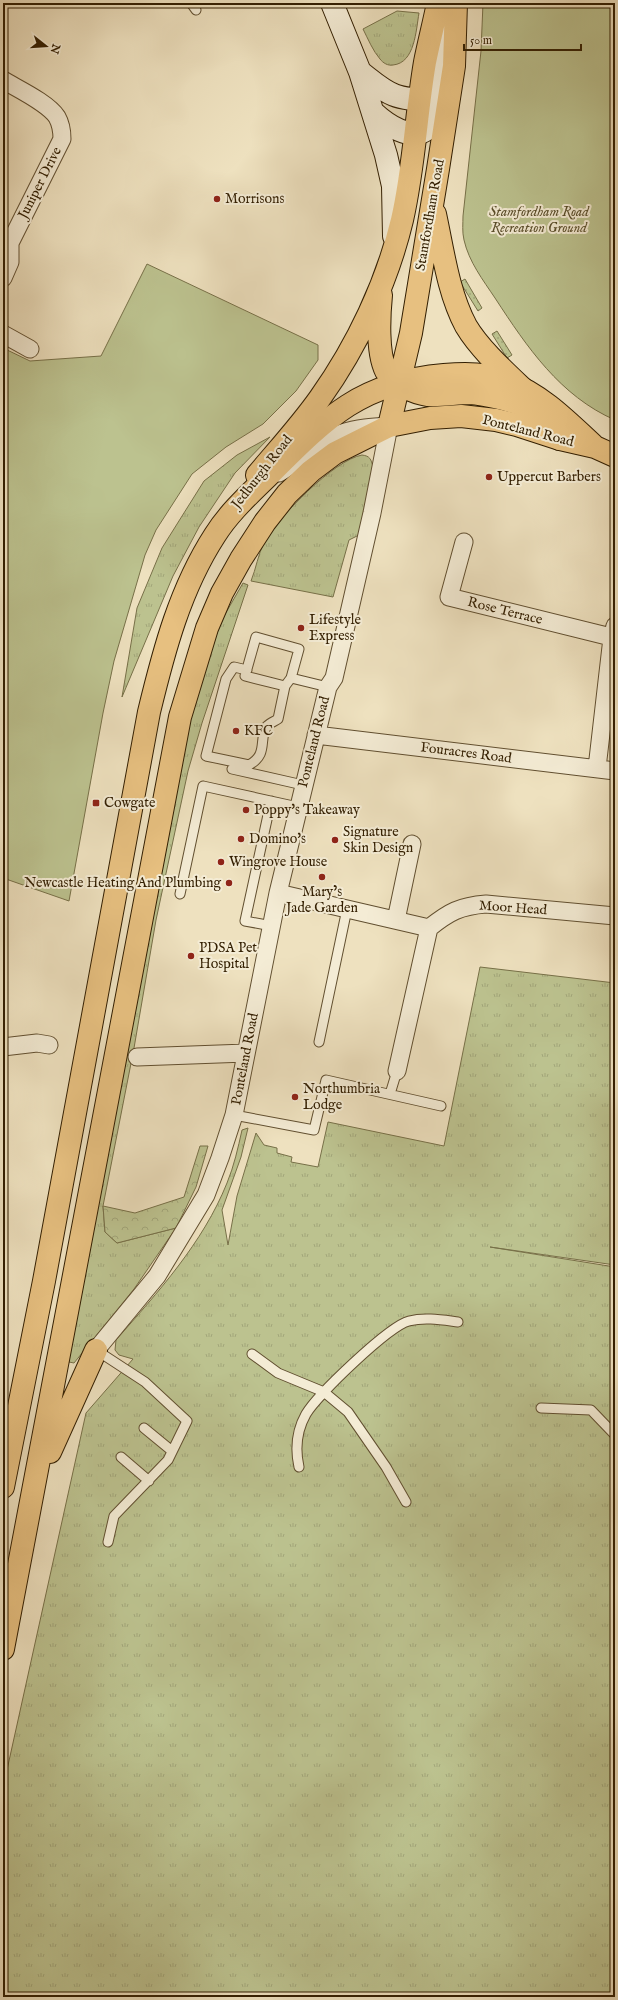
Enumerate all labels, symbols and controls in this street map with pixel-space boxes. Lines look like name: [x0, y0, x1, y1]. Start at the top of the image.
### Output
north arrow: [26, 26, 66, 66]
scale bar: [464, 26, 581, 52]
text: 50 m: [470, 33, 492, 48]
text: N: [46, 41, 63, 56]
street label: Juniper Drive: [13, 143, 66, 224]
street label: Stamfordham Road: [411, 157, 449, 272]
place label: Morrisons: [225, 190, 284, 208]
marker: Morrisons: [212, 194, 222, 204]
park label: Stamfordham Road Recreation Ground: [489, 203, 590, 237]
street label: Ponteland Road: [480, 411, 576, 451]
street label: Jedburgh Road: [226, 431, 297, 514]
place label: Uppercut Barbers: [497, 468, 601, 486]
marker: Uppercut Barbers: [484, 472, 494, 482]
street label: Rose Terrace: [466, 593, 545, 629]
place label: Lifestyle Express: [309, 611, 361, 645]
marker: Lifestyle Express: [296, 623, 306, 633]
street label: Ponteland Road: [294, 694, 334, 790]
place label: KFC: [244, 722, 273, 740]
marker: KFC: [231, 726, 241, 736]
street label: Fouracres Road: [419, 738, 513, 768]
place label: Cowgate: [104, 794, 156, 812]
marker: Cowgate: [91, 798, 101, 808]
place label: Poppy's Takeaway: [254, 801, 360, 819]
marker: Poppy's Takeaway: [241, 805, 251, 815]
place label: Signature Skin Design: [343, 823, 414, 857]
place label: Domino's: [249, 830, 306, 848]
marker: Domino's: [236, 834, 246, 844]
marker: Signature Skin Design: [330, 835, 340, 845]
place label: Wingrove House: [229, 853, 328, 871]
marker: Wingrove House: [216, 857, 226, 867]
marker: Mary’s Jade Garden: [317, 872, 327, 882]
place label: Newcastle Heating And Plumbing: [24, 874, 221, 892]
marker: Newcastle Heating And Plumbing: [224, 878, 234, 888]
place label: Mary’s Jade Garden: [284, 883, 359, 917]
street label: Moor Head: [478, 897, 548, 919]
place label: PDSA Pet Hospital: [199, 939, 257, 973]
marker: PDSA Pet Hospital: [186, 951, 196, 961]
street label: Ponteland Road: [227, 1011, 263, 1107]
place label: Northumbria Lodge: [303, 1080, 381, 1114]
marker: Northumbria Lodge: [290, 1092, 300, 1102]

